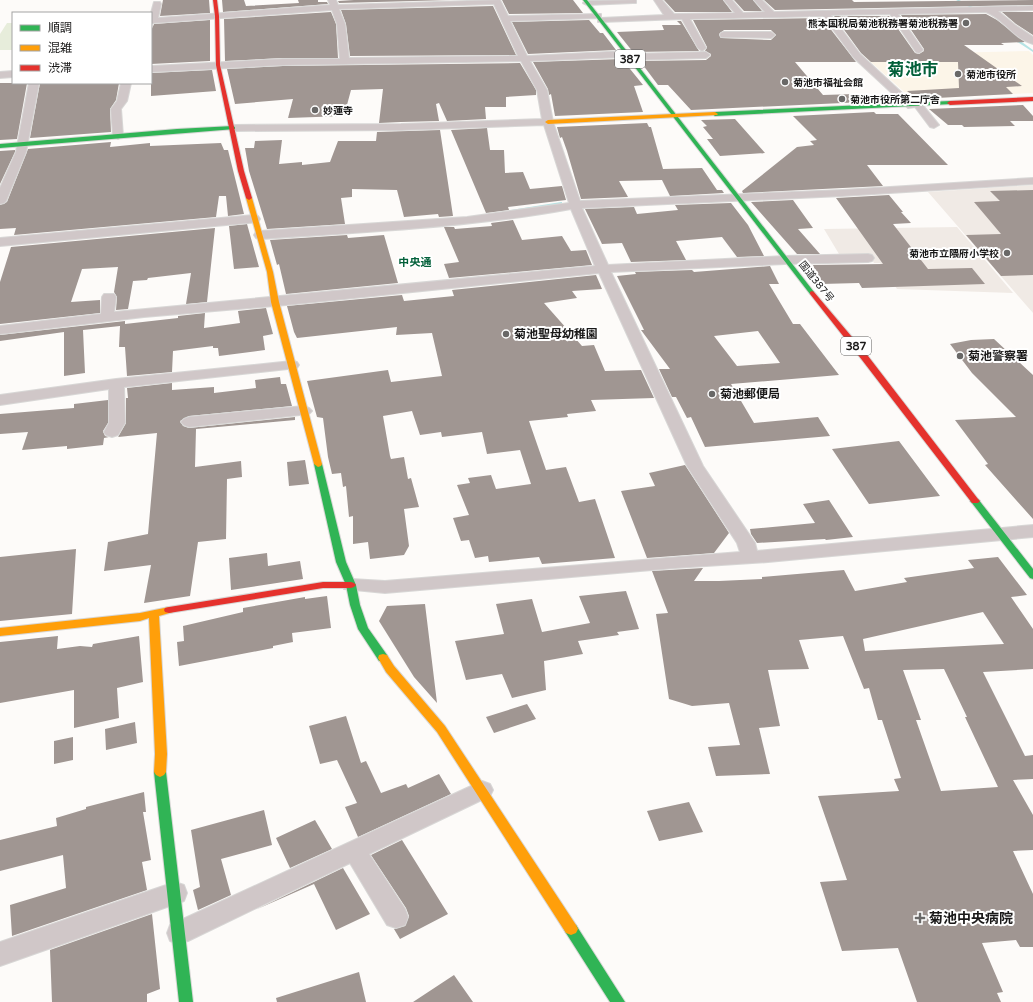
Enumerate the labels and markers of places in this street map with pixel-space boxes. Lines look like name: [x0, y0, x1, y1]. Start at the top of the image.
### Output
place label: 熊本国税局菊池税務署菊池税務署: [808, 18, 958, 30]
marker: 熊本国税局菊池税務署菊池税務署: [961, 18, 971, 28]
marker: 菊池市役所: [953, 69, 963, 79]
place label: 菊池市役所: [966, 69, 1016, 81]
marker: 菊池市福祉会館: [780, 77, 790, 87]
place label: 菊池市福祉会館: [793, 77, 863, 89]
marker: 菊池市役所第二庁舎: [837, 94, 847, 104]
place label: 菊池市役所第二庁舎: [850, 94, 940, 106]
marker: 妙蓮寺: [310, 105, 320, 115]
place label: 妙蓮寺: [323, 105, 353, 117]
place label: 菊池市立隈府小学校: [909, 248, 999, 260]
marker: 菊池市立隈府小学校: [1002, 248, 1012, 258]
place label: 菊池聖母幼稚園: [514, 327, 598, 341]
marker: 菊池聖母幼稚園: [501, 329, 511, 339]
place label: 菊池警察署: [968, 349, 1028, 363]
marker: 菊池警察署: [955, 351, 965, 361]
place label: 菊池郵便局: [720, 387, 780, 401]
marker: 菊池郵便局: [707, 389, 717, 399]
place label: 菊池中央病院: [929, 910, 1013, 927]
marker: 菊池中央病院: [914, 912, 926, 924]

